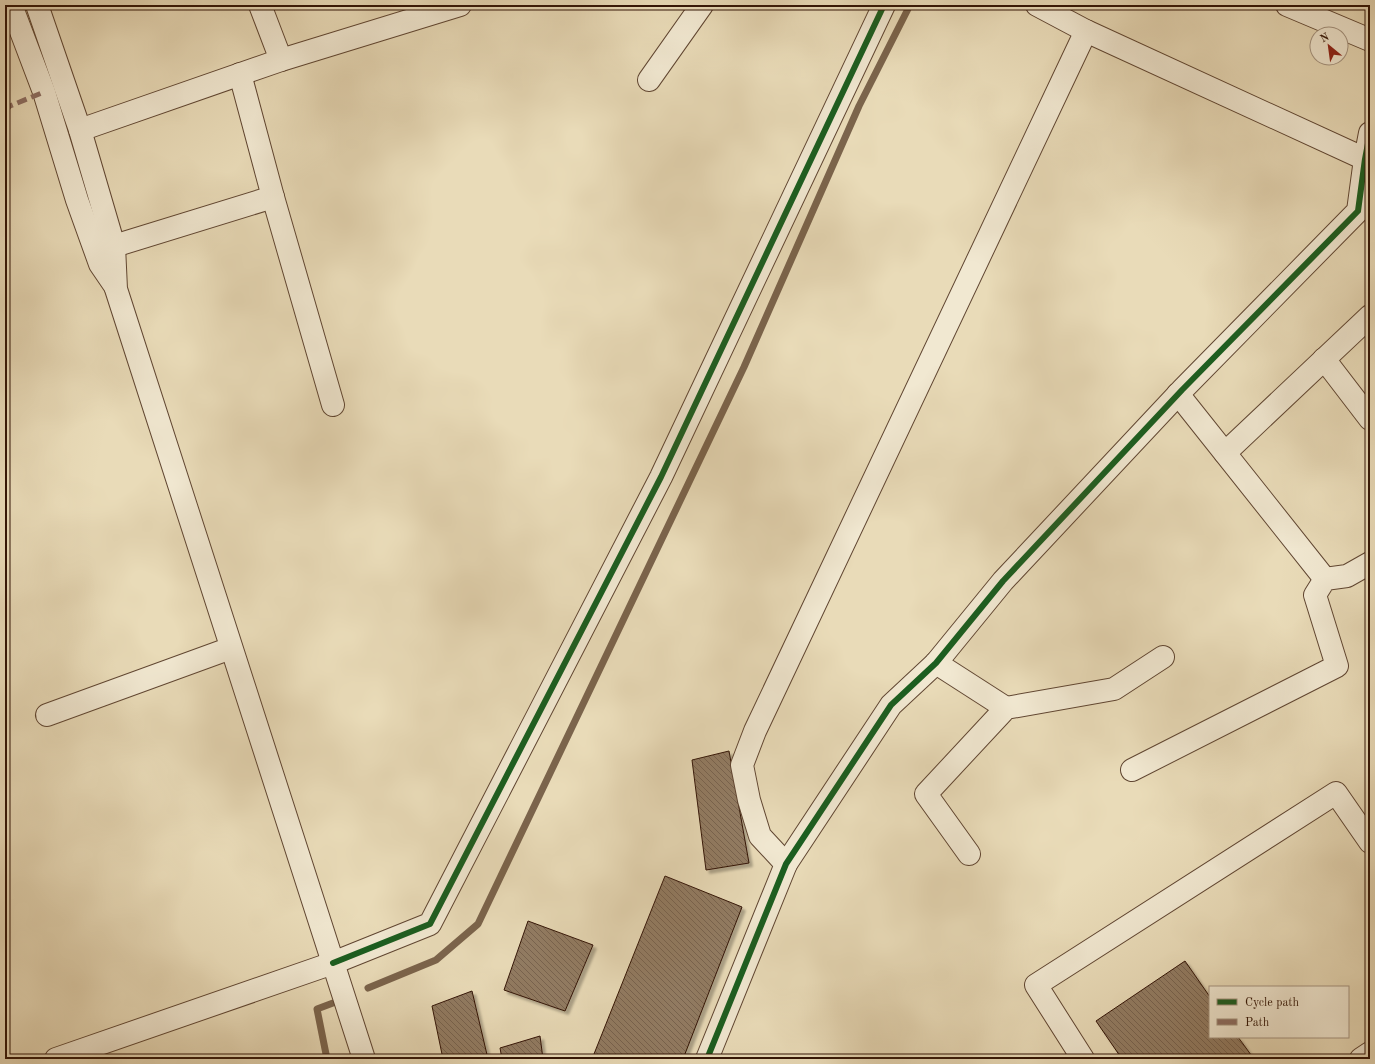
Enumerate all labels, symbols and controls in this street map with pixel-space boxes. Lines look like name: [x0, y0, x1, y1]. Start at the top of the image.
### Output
north arrow: [1309, 26, 1349, 66]
text: N: [1319, 31, 1332, 45]
legend: [1209, 986, 1349, 1038]
text: Cycle path: [1245, 997, 1300, 1009]
text: Path: [1245, 1017, 1270, 1029]

